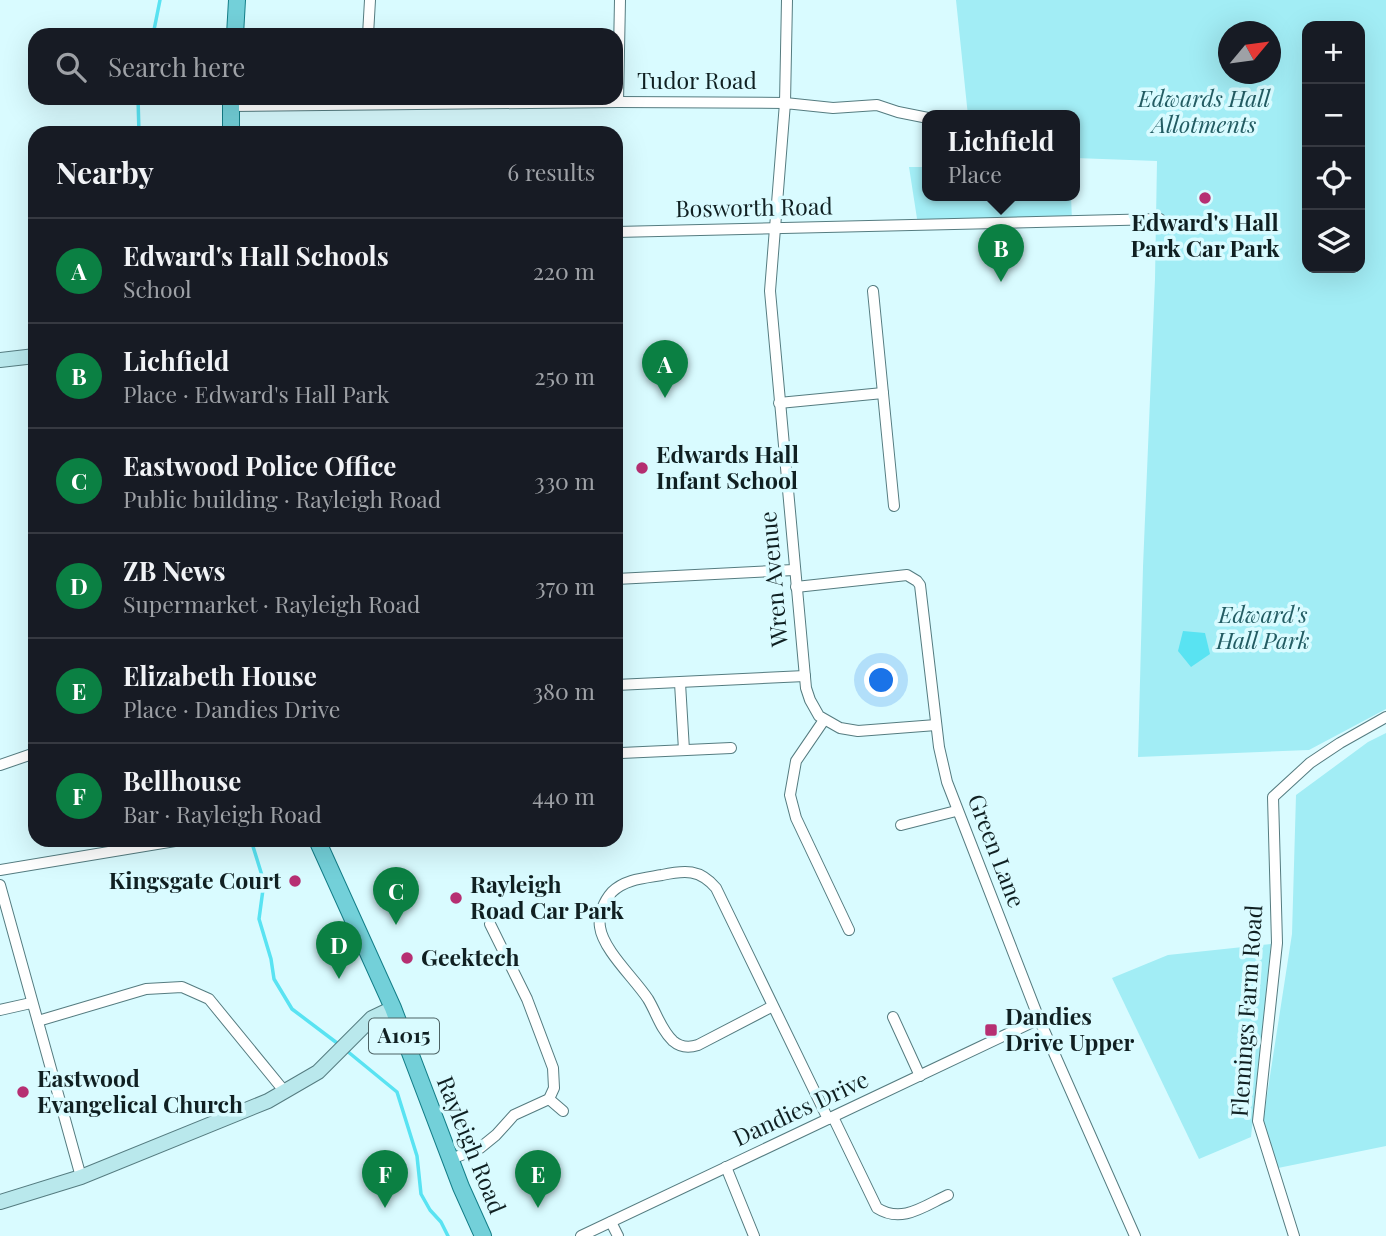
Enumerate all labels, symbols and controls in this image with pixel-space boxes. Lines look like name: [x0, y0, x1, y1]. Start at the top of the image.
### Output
north arrow: [1218, 21, 1281, 84]
map controls: [1302, 21, 1365, 273]
button: +: [1302, 21, 1365, 84]
search box: [28, 28, 623, 105]
icon: search: [52, 48, 90, 86]
text: Search here: [108, 49, 245, 84]
street label: Tudor Road: [637, 64, 757, 95]
park label: Edwards Hall Allotments: [1137, 82, 1272, 139]
button: −: [1302, 84, 1365, 147]
popup: [922, 110, 1080, 201]
text: Lichfield: [948, 123, 1054, 158]
button: locate: [1302, 147, 1365, 210]
text: Nearby: [56, 152, 154, 192]
text: 6 results: [507, 156, 595, 187]
text: Place: [948, 158, 1002, 189]
street label: Bosworth Road: [675, 190, 833, 223]
marker: Edward's Hall Park Car Park: [1197, 190, 1213, 206]
place label: Edward's Hall Park Car Park: [1131, 206, 1280, 263]
button: layers: [1302, 210, 1365, 273]
pin: B: [978, 224, 1024, 282]
text: Edward's Hall Schools: [123, 238, 389, 273]
text: A: [71, 255, 87, 286]
text: 220 m: [533, 255, 595, 286]
text: School: [123, 273, 192, 304]
pin: A: [642, 340, 688, 398]
text: Lichfield: [123, 343, 229, 378]
text: B: [71, 360, 87, 391]
text: 250 m: [534, 360, 595, 391]
text: Place · Edward's Hall Park: [123, 378, 389, 409]
place label: Edwards Hall Infant School: [656, 438, 799, 495]
text: Eastwood Police Office: [123, 448, 396, 483]
marker: Edwards Hall Infant School: [634, 460, 650, 476]
text: C: [71, 465, 87, 496]
text: 330 m: [534, 465, 595, 496]
text: Public building · Rayleigh Road: [123, 483, 441, 514]
street label: Wren Avenue: [751, 510, 794, 649]
text: ZB News: [123, 553, 225, 588]
text: D: [70, 570, 88, 601]
text: 370 m: [535, 570, 595, 601]
text: Supermarket · Rayleigh Road: [123, 588, 420, 619]
park label: Edward's Hall Park: [1215, 598, 1310, 655]
text: Elizabeth House: [123, 658, 317, 693]
your location: [864, 663, 898, 697]
text: E: [72, 675, 86, 706]
text: 380 m: [533, 675, 595, 706]
text: Place · Dandies Drive: [123, 693, 340, 724]
text: Bellhouse: [123, 763, 241, 798]
text: F: [72, 780, 86, 811]
text: 440 m: [532, 780, 595, 811]
street label: Green Lane: [962, 789, 1033, 912]
text: Bar · Rayleigh Road: [123, 798, 322, 829]
place label: Kingsgate Court: [109, 864, 282, 895]
pin: C: [373, 867, 419, 925]
place label: Rayleigh Road Car Park: [470, 868, 624, 925]
marker: Kingsgate Court: [287, 873, 303, 889]
marker: Rayleigh Road Car Park: [448, 890, 464, 906]
street label: Flemings Farm Road: [1223, 904, 1268, 1118]
pin: D: [316, 921, 362, 979]
place label: Geektech: [421, 941, 520, 972]
marker: Geektech: [399, 950, 415, 966]
place label: Dandies Drive Upper: [1005, 1000, 1135, 1057]
road number: A1015: [369, 1018, 439, 1054]
marker: Dandies Drive Upper: [983, 1022, 999, 1038]
place label: Eastwood Evangelical Church: [37, 1062, 243, 1119]
street label: Dandies Drive: [728, 1063, 873, 1152]
street label: Rayleigh Road: [431, 1071, 514, 1218]
marker: Eastwood Evangelical Church: [15, 1084, 31, 1100]
pin: F: [362, 1150, 408, 1208]
pin: E: [515, 1150, 561, 1208]

